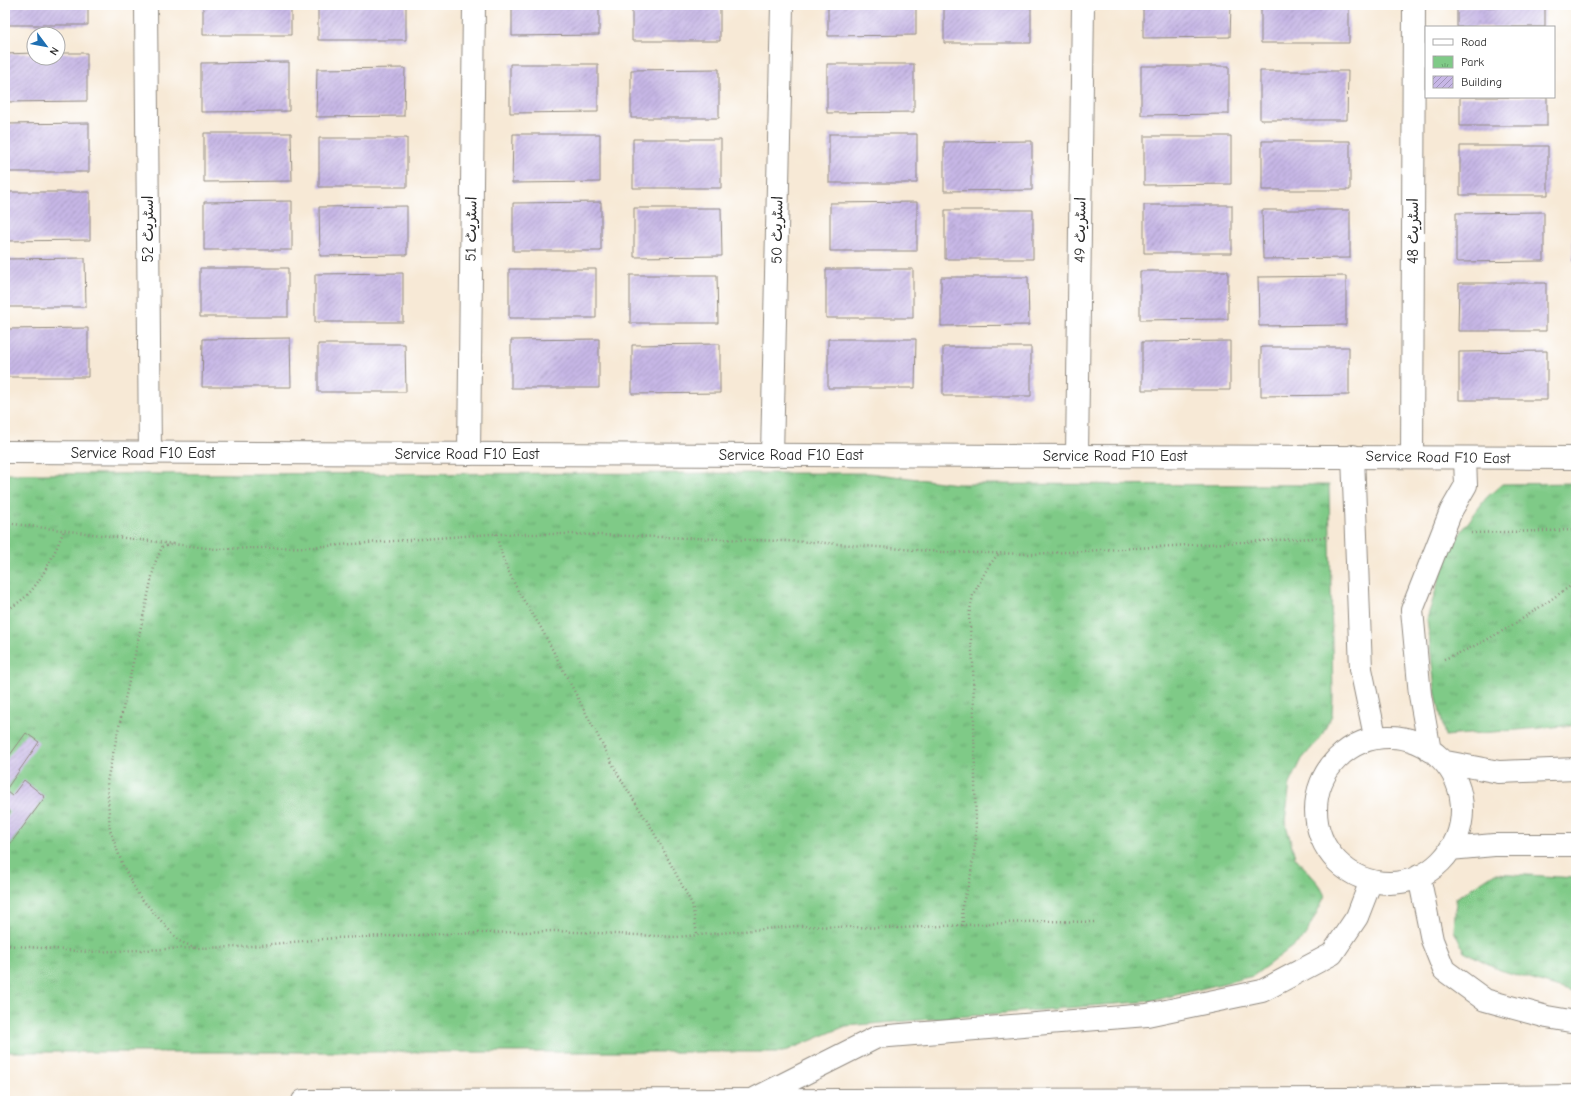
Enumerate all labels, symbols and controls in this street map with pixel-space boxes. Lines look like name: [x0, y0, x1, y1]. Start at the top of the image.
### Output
north arrow: [26, 26, 66, 66]
legend: [1425, 26, 1555, 98]
text: Road: [1461, 35, 1487, 49]
text: N: [47, 45, 61, 58]
text: Park: [1461, 55, 1484, 69]
text: Building: [1461, 75, 1502, 89]
street label: اسٹریٹ 52: [139, 196, 157, 262]
street label: اسٹریٹ 51: [461, 196, 481, 262]
street label: اسٹریٹ 50: [767, 196, 787, 264]
street label: اسٹریٹ 49: [1070, 197, 1090, 263]
street label: اسٹریٹ 48: [1404, 198, 1422, 264]
street label: Service Road F10 East: [71, 444, 216, 462]
street label: Service Road F10 East: [395, 445, 540, 463]
street label: Service Road F10 East: [719, 446, 864, 464]
street label: Service Road F10 East: [1043, 447, 1188, 465]
street label: Service Road F10 East: [1366, 447, 1511, 467]

